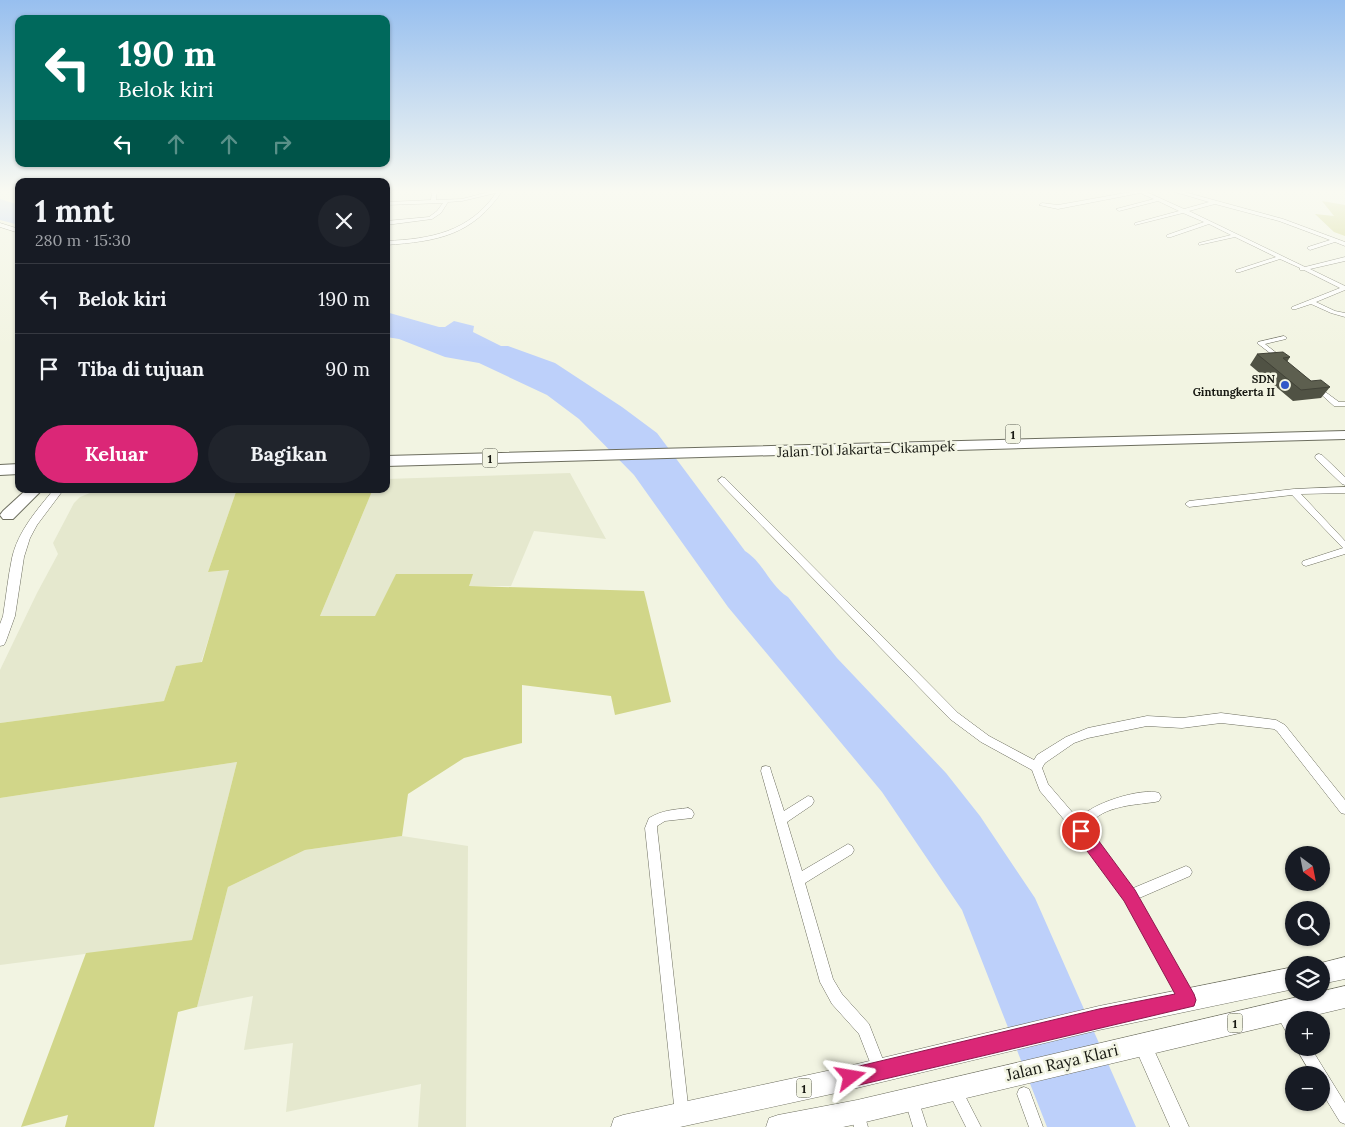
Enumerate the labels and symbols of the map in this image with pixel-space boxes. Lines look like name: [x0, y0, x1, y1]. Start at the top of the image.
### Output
place label: SDN Gintungkerta II: [1193, 372, 1275, 399]
marker: SDN Gintungkerta II: [1279, 379, 1291, 391]
road number: 1: [1006, 424, 1020, 444]
street label: Jalan Tol Jakarta–Cikampek: [776, 437, 956, 461]
road number: 1: [482, 448, 498, 468]
pin: [1060, 810, 1102, 852]
north arrow: [1285, 846, 1330, 891]
road number: 1: [1228, 1014, 1242, 1032]
street label: Jalan Raya Klari: [1003, 1039, 1120, 1085]
position arrow: [824, 1050, 876, 1102]
road number: 1: [796, 1078, 812, 1098]

